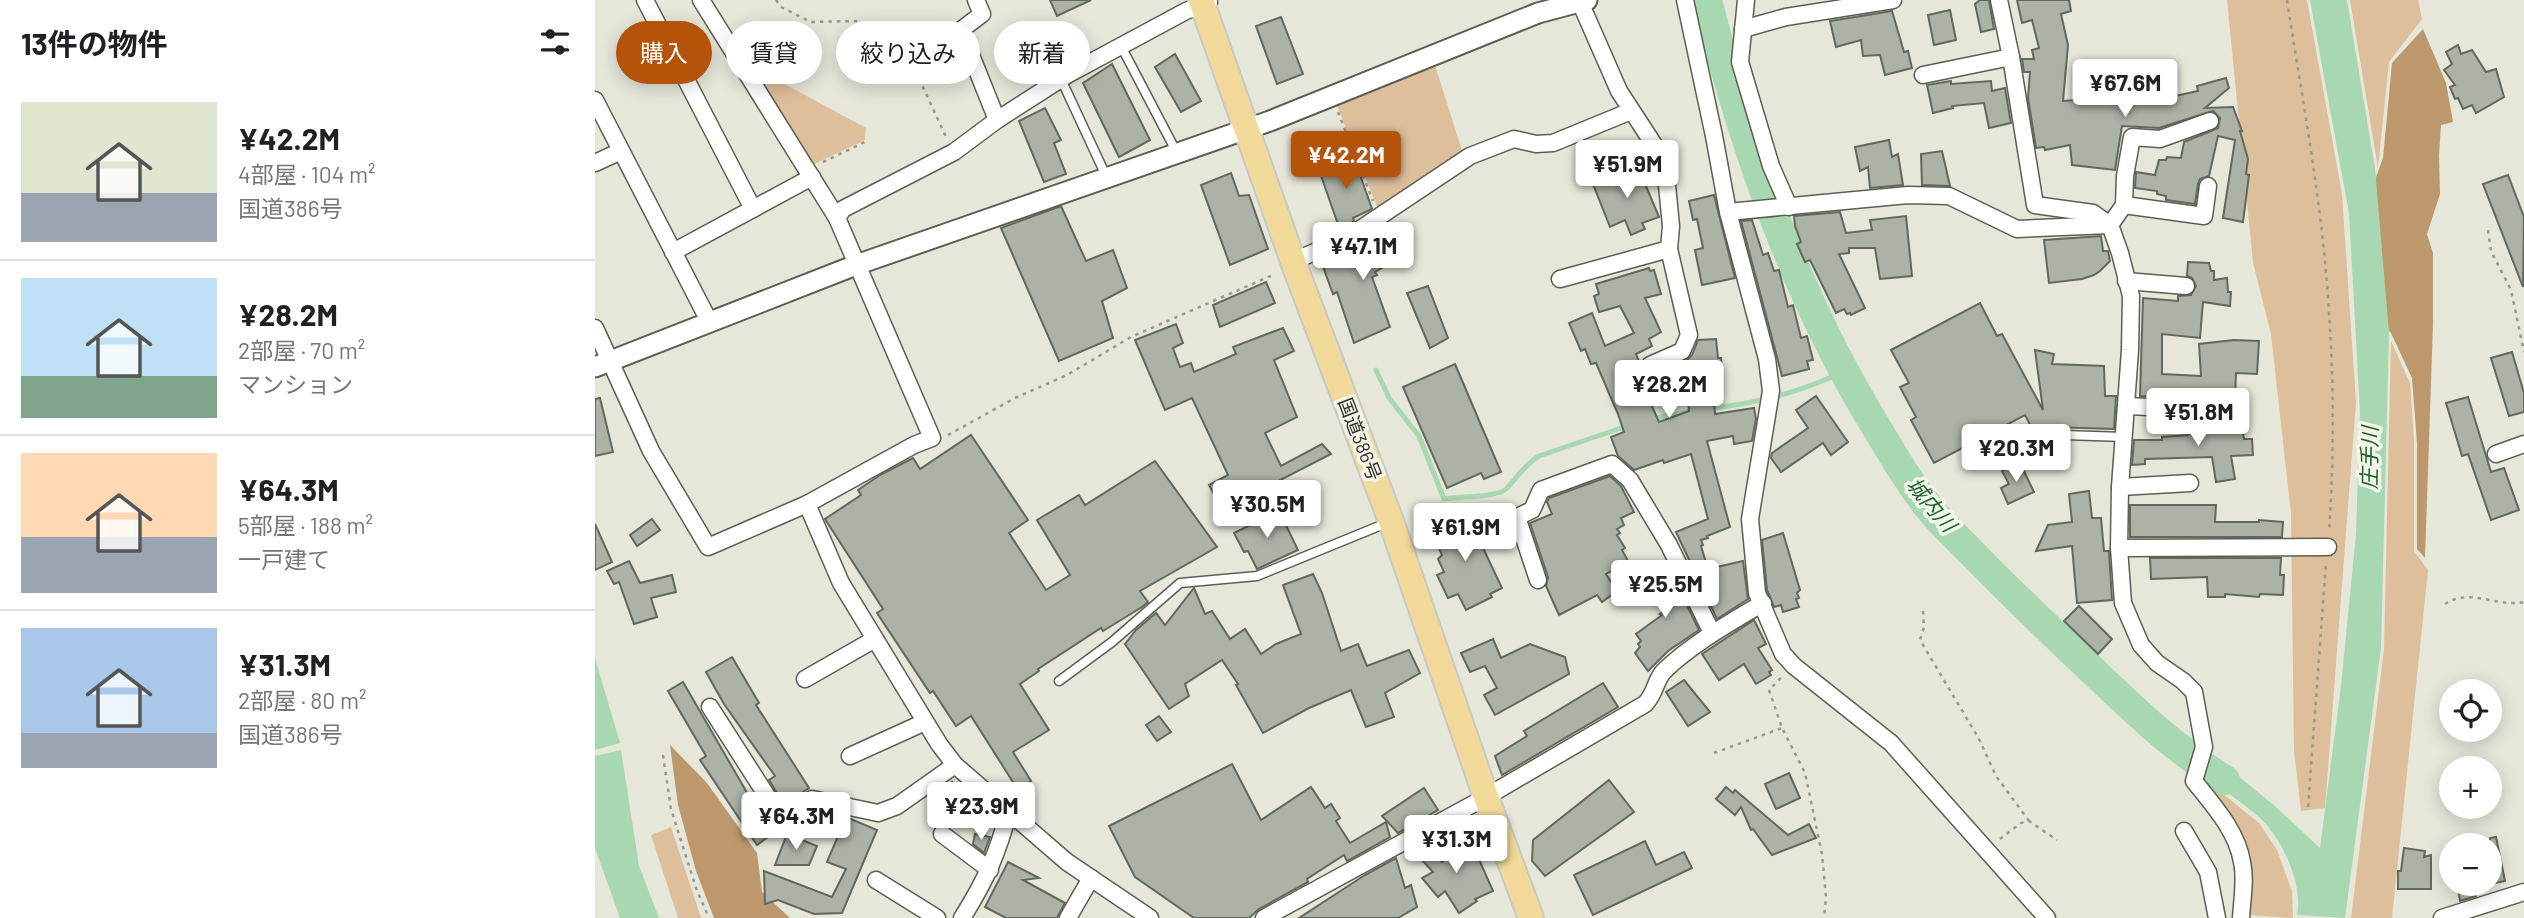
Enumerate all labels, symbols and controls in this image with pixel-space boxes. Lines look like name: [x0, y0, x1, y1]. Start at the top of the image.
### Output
chip: 購入: [616, 21, 712, 84]
chip: 賃貸: [726, 21, 822, 84]
chip: 絞り込み: [836, 21, 980, 84]
chip: 新着: [994, 21, 1090, 84]
icon: filters: [536, 23, 574, 61]
text: 13件の物件: [21, 25, 168, 61]
pin: ¥67.6M: [2068, 60, 2182, 119]
text: ¥67.6M: [2088, 68, 2162, 96]
text: ¥42.2M: [238, 120, 340, 156]
icon: home: [77, 130, 161, 214]
pin: ¥42.2M: [1289, 132, 1403, 191]
text: ¥42.2M: [1307, 140, 1385, 168]
pin: ¥51.9M: [1570, 140, 1684, 200]
text: ¥51.9M: [1592, 149, 1662, 177]
text: 4部屋 · 104 m²: [238, 160, 376, 188]
text: 国道386号: [238, 194, 343, 222]
pin: ¥47.1M: [1306, 222, 1420, 282]
text: ¥47.1M: [1329, 231, 1397, 259]
text: ¥28.2M: [238, 296, 338, 332]
icon: home: [77, 306, 161, 390]
text: 2部屋 · 70 m²: [238, 336, 365, 364]
pin: ¥28.2M: [1612, 360, 1726, 420]
text: ¥28.2M: [1631, 369, 1707, 397]
text: マンション: [238, 370, 353, 398]
pin: ¥51.8M: [2141, 388, 2255, 448]
street label: 国道386号: [1334, 394, 1387, 483]
text: ¥51.8M: [2162, 397, 2234, 425]
pin: ¥20.3M: [1959, 424, 2073, 484]
water label: 庄手川: [2355, 424, 2382, 490]
text: ¥20.3M: [1978, 433, 2054, 461]
text: ¥64.3M: [238, 471, 339, 507]
water label: 城内川: [1902, 472, 1963, 538]
pin: ¥30.5M: [1210, 480, 1324, 540]
icon: home: [77, 481, 161, 565]
text: ¥30.5M: [1229, 489, 1305, 517]
pin: ¥61.9M: [1408, 504, 1522, 563]
text: 5部屋 · 188 m²: [238, 511, 373, 539]
text: ¥61.9M: [1430, 512, 1500, 540]
text: 一戸建て: [238, 545, 330, 573]
pin: ¥25.5M: [1608, 560, 1722, 620]
text: ¥25.5M: [1627, 569, 1703, 597]
text: ¥31.3M: [238, 646, 331, 682]
icon: home: [77, 656, 161, 740]
map controls: [2439, 679, 2502, 896]
button: locate: [2439, 679, 2502, 742]
text: 2部屋 · 80 m²: [238, 686, 366, 714]
text: 国道386号: [238, 720, 343, 748]
button: +: [2439, 756, 2502, 819]
pin: ¥23.9M: [924, 782, 1038, 842]
text: ¥23.9M: [943, 791, 1019, 819]
pin: ¥64.3M: [739, 792, 853, 852]
text: ¥64.3M: [757, 801, 835, 829]
pin: ¥31.3M: [1399, 816, 1513, 875]
text: ¥31.3M: [1420, 824, 1492, 852]
button: −: [2439, 833, 2502, 896]

